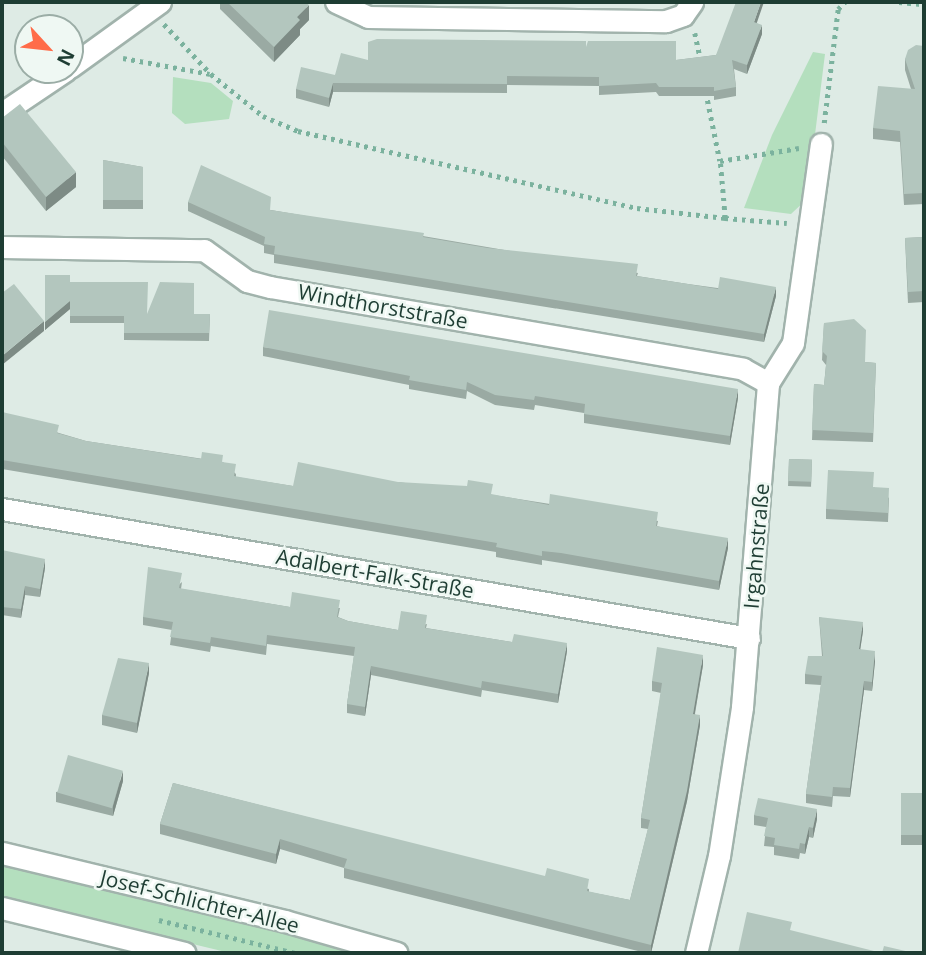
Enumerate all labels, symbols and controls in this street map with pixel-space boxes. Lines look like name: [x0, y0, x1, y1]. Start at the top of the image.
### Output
north arrow: [14, 14, 84, 84]
text: N: [51, 45, 81, 70]
street label: Windthorststraße: [296, 279, 470, 333]
street label: Irgahnstraße: [738, 482, 774, 610]
street label: Adalbert-Falk-Straße: [274, 543, 476, 603]
street label: Josef-Schlichter-Allee: [98, 864, 302, 938]

